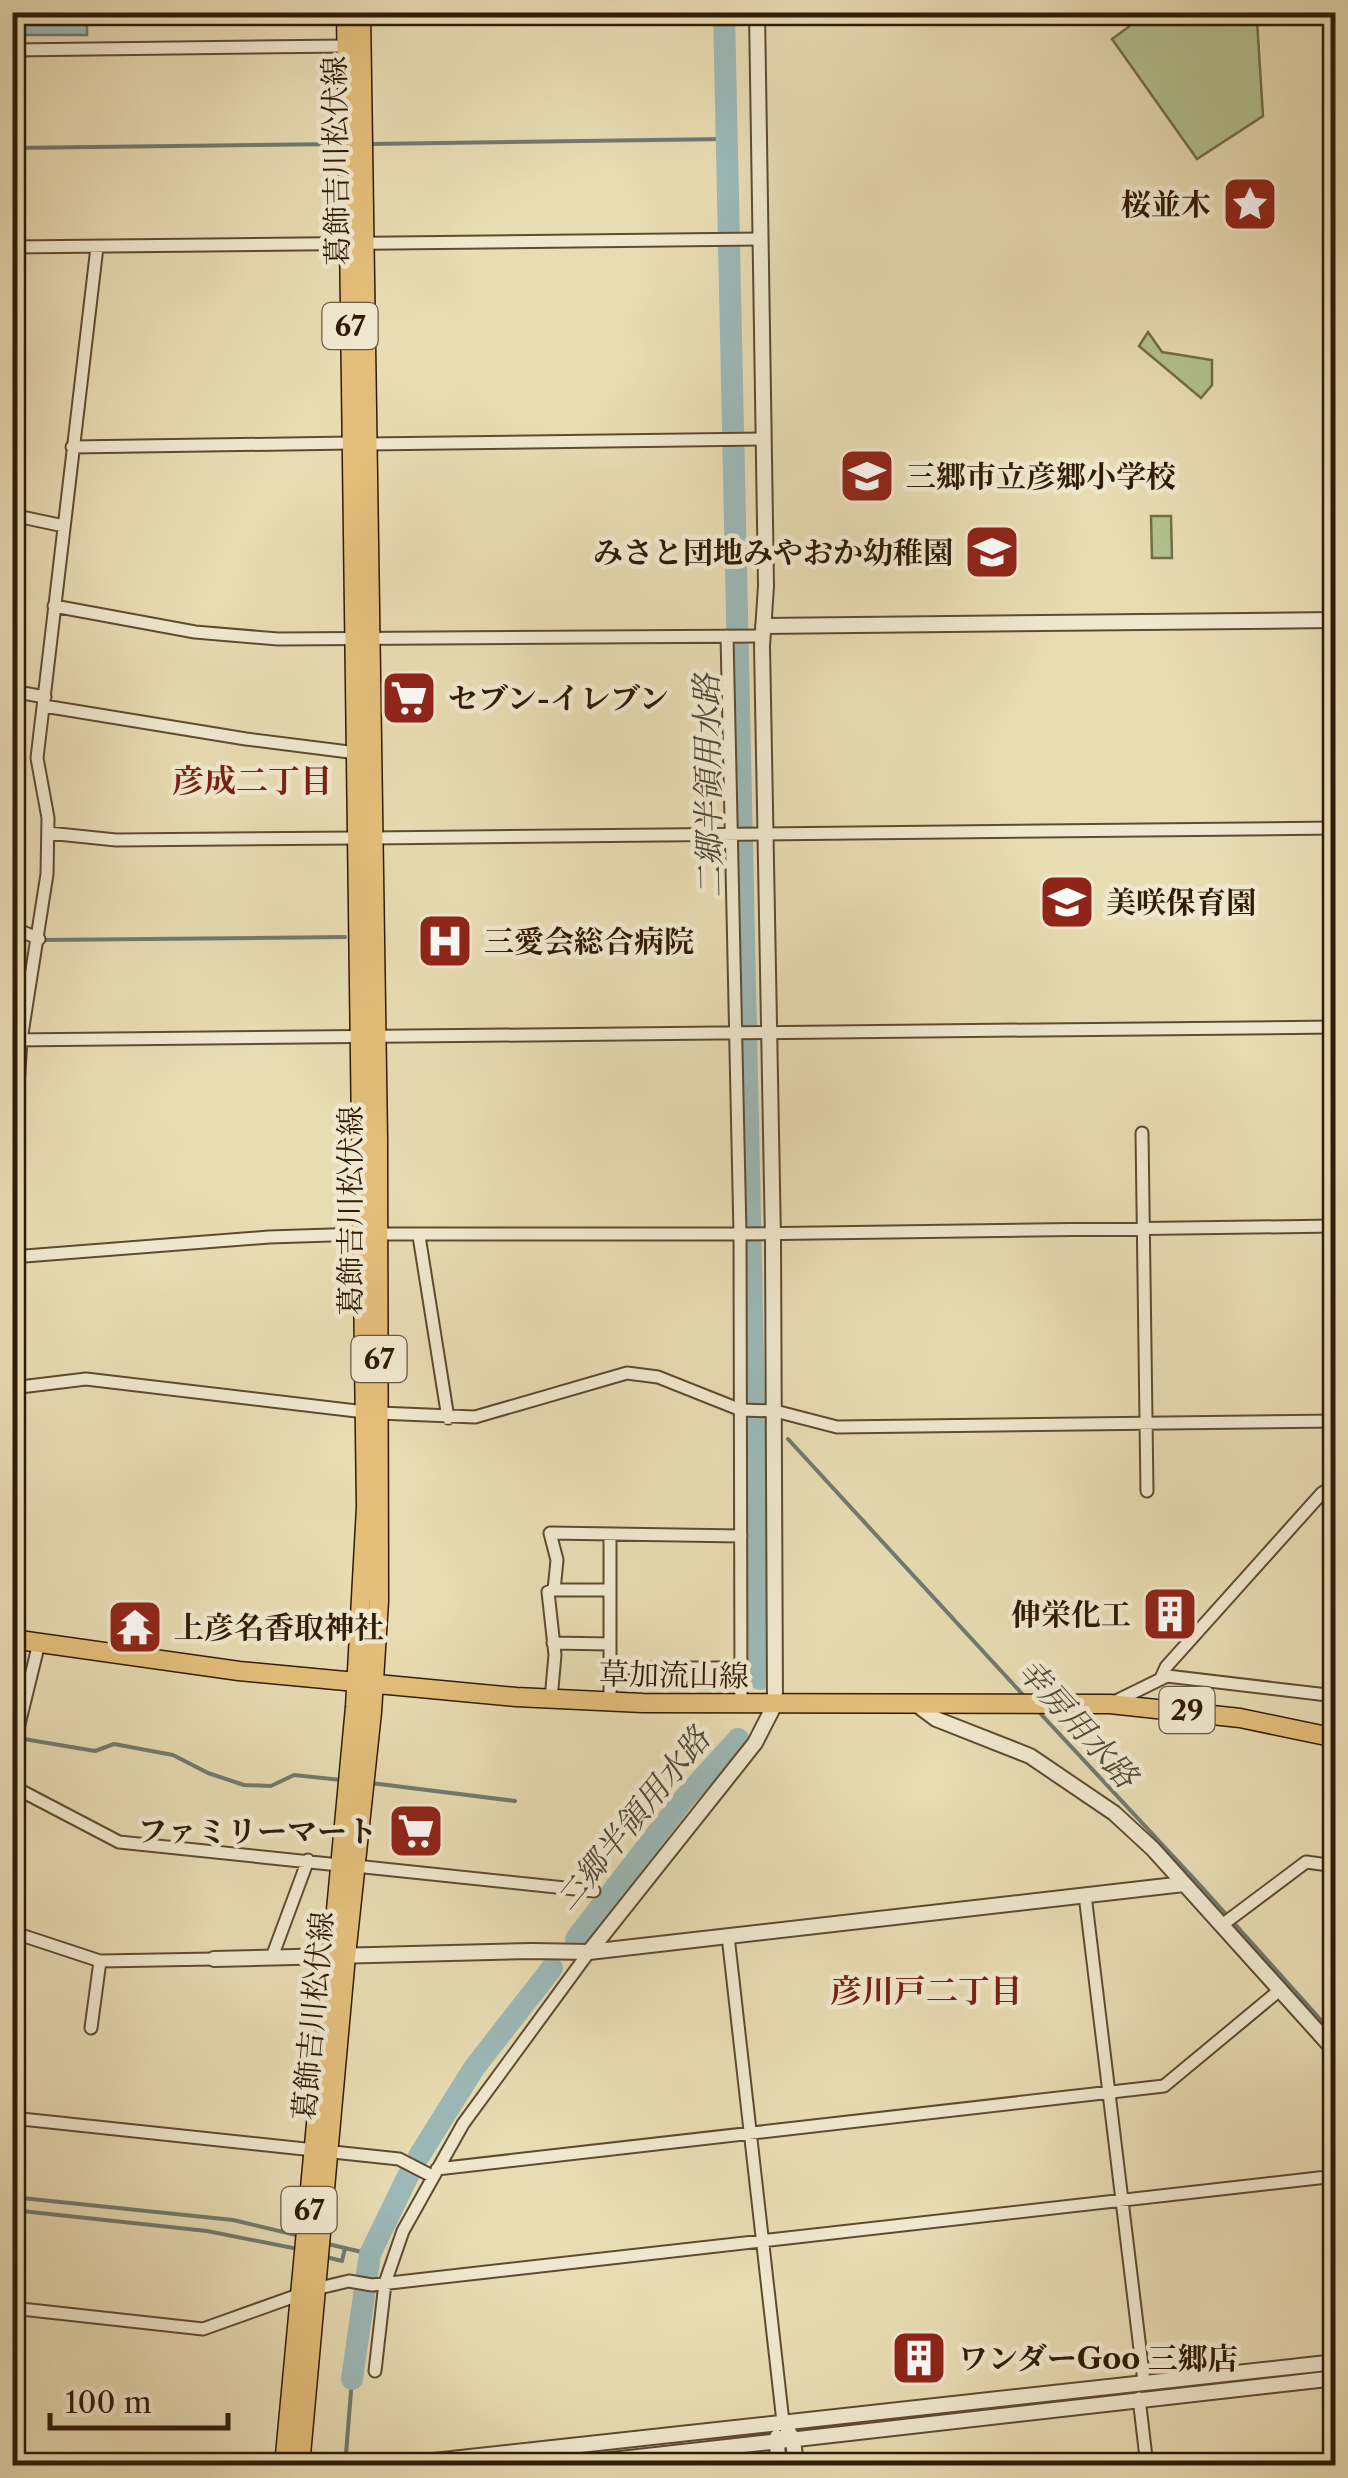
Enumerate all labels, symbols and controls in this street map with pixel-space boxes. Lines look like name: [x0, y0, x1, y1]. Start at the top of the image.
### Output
street label: 葛飾吉川松伏線: [316, 56, 356, 266]
place icon: 桜並木: [1220, 174, 1280, 234]
place label: 桜並木: [1121, 186, 1211, 223]
road number: 67: [322, 303, 378, 349]
school or university icon: 三郷市立彦郷小学校: [837, 446, 897, 506]
place label: 三郷市立彦郷小学校: [906, 458, 1176, 495]
school or university icon: みさと団地みやおか幼稚園: [962, 522, 1022, 582]
place label: みさと団地みやおか幼稚園: [593, 534, 953, 571]
supermarket icon: セブン-イレブン: [379, 668, 439, 728]
water label: 二郷半領用水路: [687, 672, 729, 898]
place label: セブン-イレブン: [448, 680, 669, 717]
district label: 彦成二丁目: [172, 761, 332, 800]
school or university icon: 美咲保育園: [1037, 872, 1097, 932]
place label: 美咲保育園: [1106, 884, 1256, 921]
hospital icon: 三愛会総合病院: [415, 911, 475, 971]
place label: 三愛会総合病院: [484, 923, 694, 960]
street label: 葛飾吉川松伏線: [332, 1106, 369, 1316]
road number: 67: [352, 1336, 406, 1382]
building icon: 伸栄化工: [1140, 1584, 1200, 1644]
place label: 伸栄化工: [1011, 1596, 1131, 1633]
temple icon: 上彦名香取神社: [105, 1597, 165, 1657]
place label: 上彦名香取神社: [174, 1609, 384, 1646]
water label: 幸房用水路: [1010, 1650, 1147, 1797]
street label: 草加流山線: [599, 1655, 749, 1695]
road number: 29: [1160, 1687, 1214, 1733]
water label: 二郷半領用水路: [546, 1718, 719, 1918]
supermarket icon: ファミリーマート: [386, 1801, 446, 1861]
place label: ファミリーマート: [138, 1813, 377, 1850]
street label: 葛飾吉川松伏線: [285, 1910, 341, 2122]
district label: 彦川戸二丁目: [830, 1971, 1022, 2010]
road number: 67: [282, 2187, 336, 2233]
building icon: ワンダーGoo 三郷店: [889, 2328, 949, 2388]
place label: ワンダーGoo 三郷店: [958, 2340, 1238, 2377]
scale bar: [50, 2368, 228, 2430]
text: 100 m: [65, 2384, 152, 2421]

